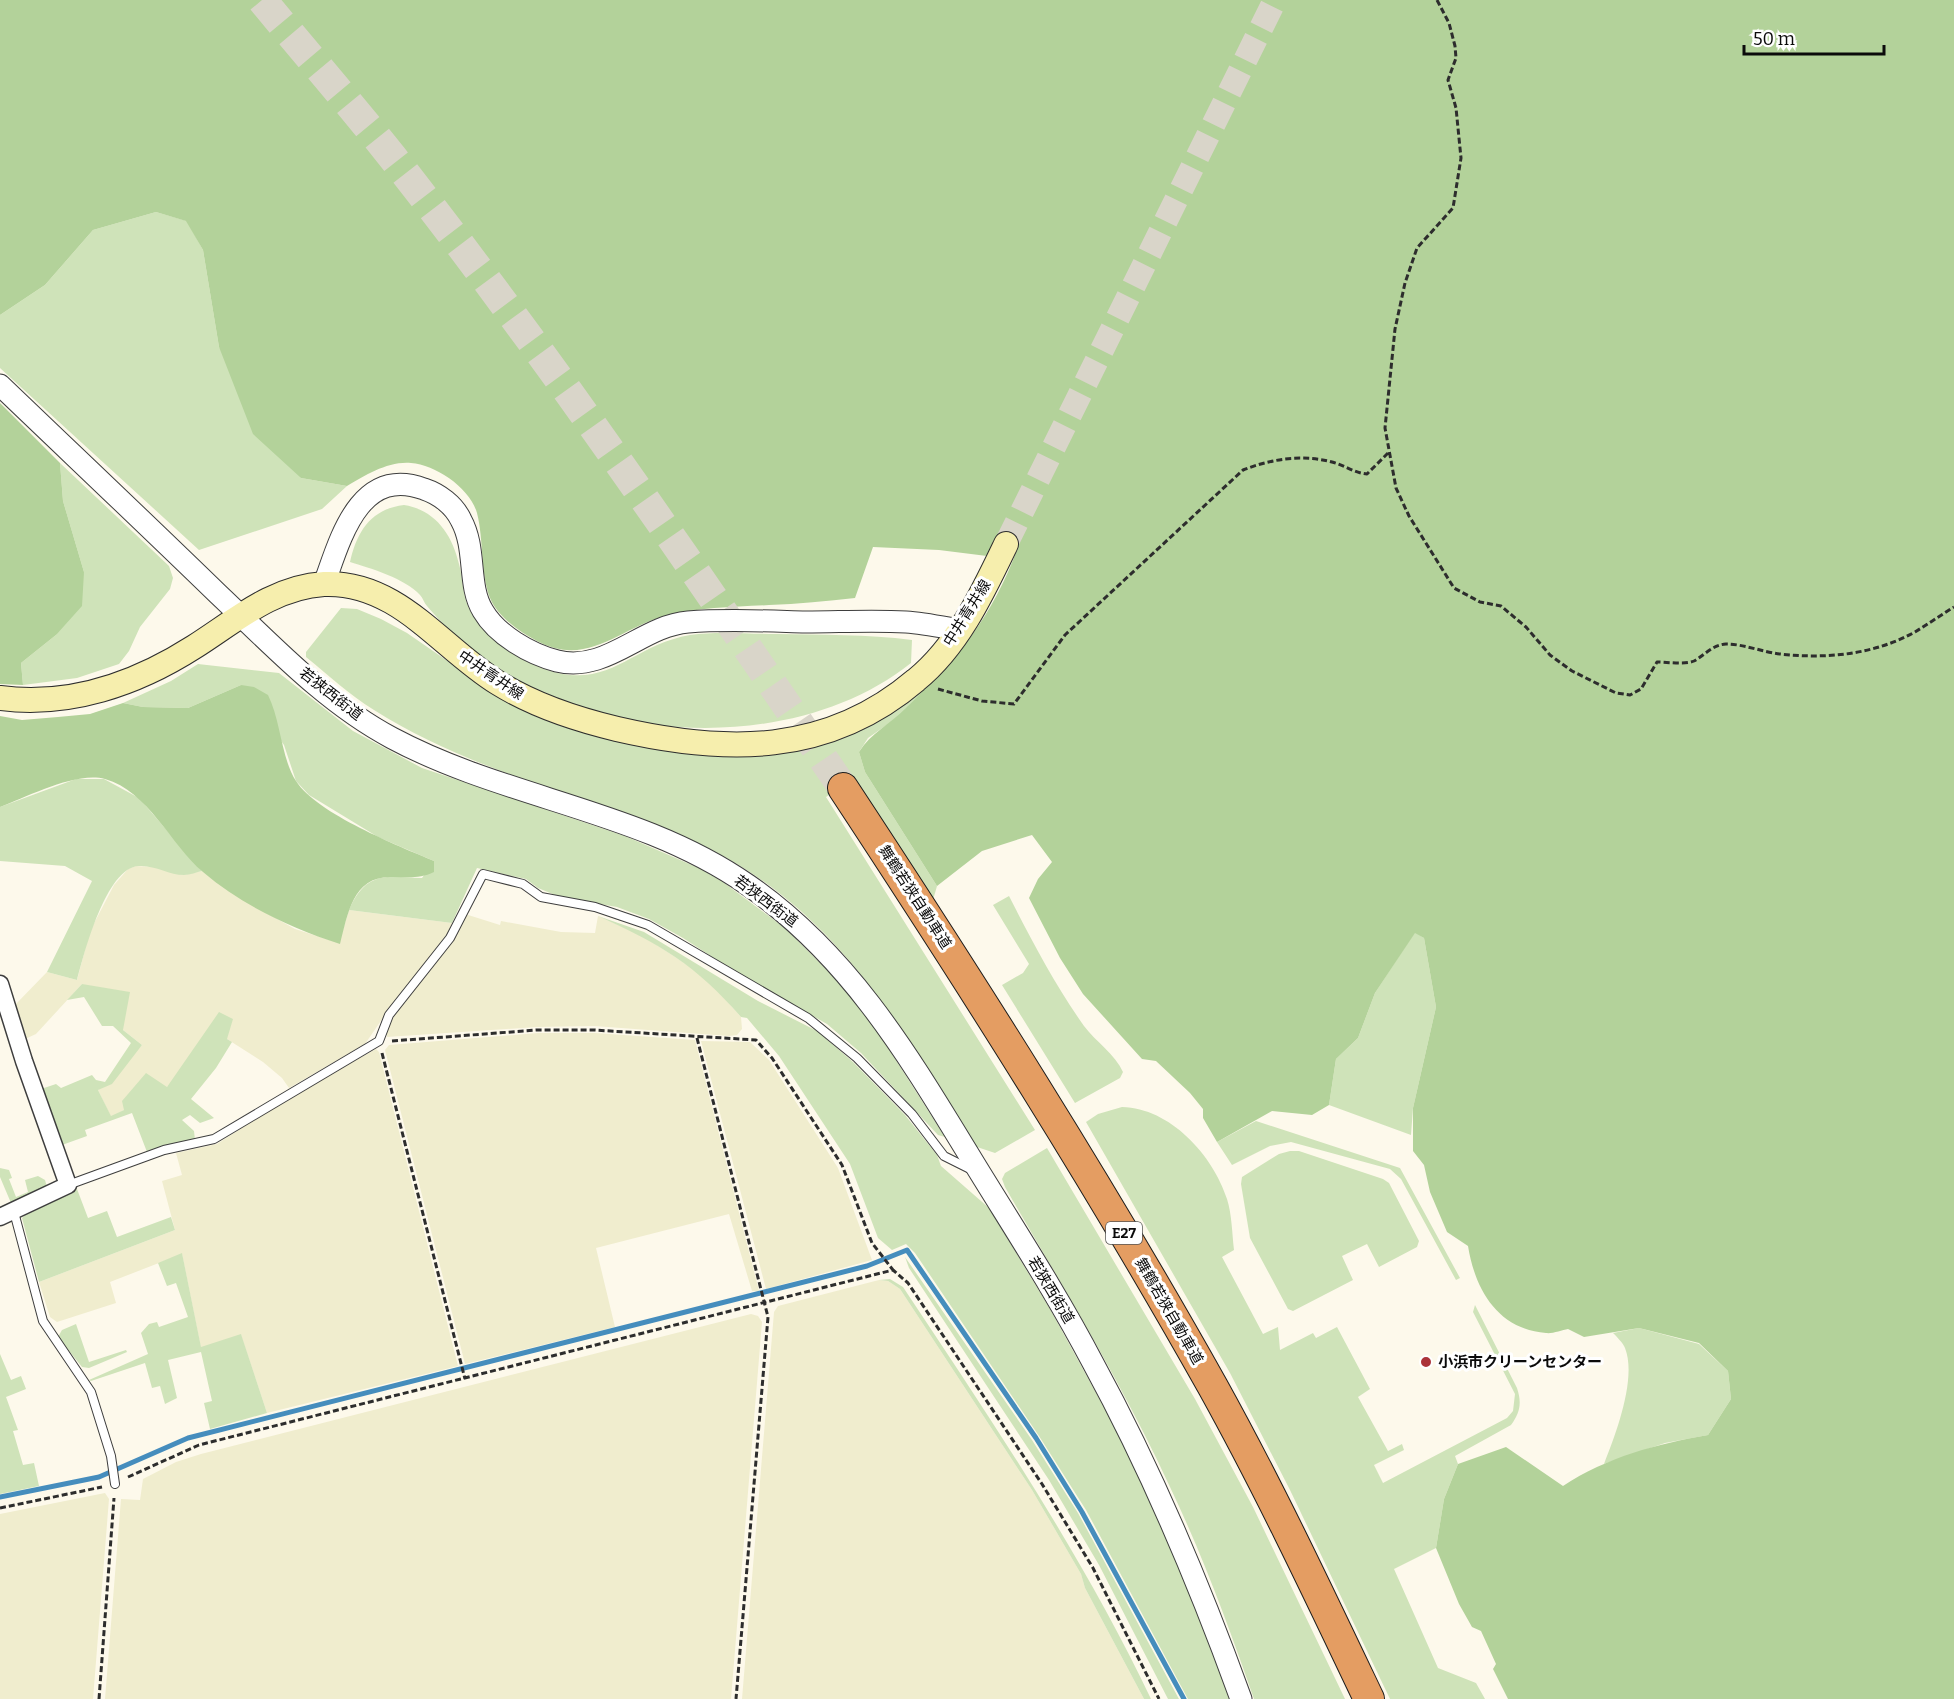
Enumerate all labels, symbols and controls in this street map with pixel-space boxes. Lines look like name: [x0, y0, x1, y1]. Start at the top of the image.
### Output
scale bar: [1744, 18, 1884, 56]
text: 50 m: [1753, 28, 1795, 50]
street label: 中井青井線: [939, 576, 995, 650]
street label: 中井青井線: [455, 647, 527, 703]
street label: 若狭西街道: [296, 664, 366, 724]
street label: 舞鶴若狭自動車道: [875, 842, 955, 952]
street label: 若狭西街道: [731, 871, 801, 931]
road number: E27: [1106, 1222, 1142, 1244]
street label: 若狭西街道: [1024, 1253, 1078, 1327]
street label: 舞鶴若狭自動車道: [1131, 1255, 1207, 1367]
place label: 小浜市クリーンセンター: [1438, 1353, 1602, 1371]
marker: 小浜市クリーンセンター: [1419, 1355, 1433, 1369]

